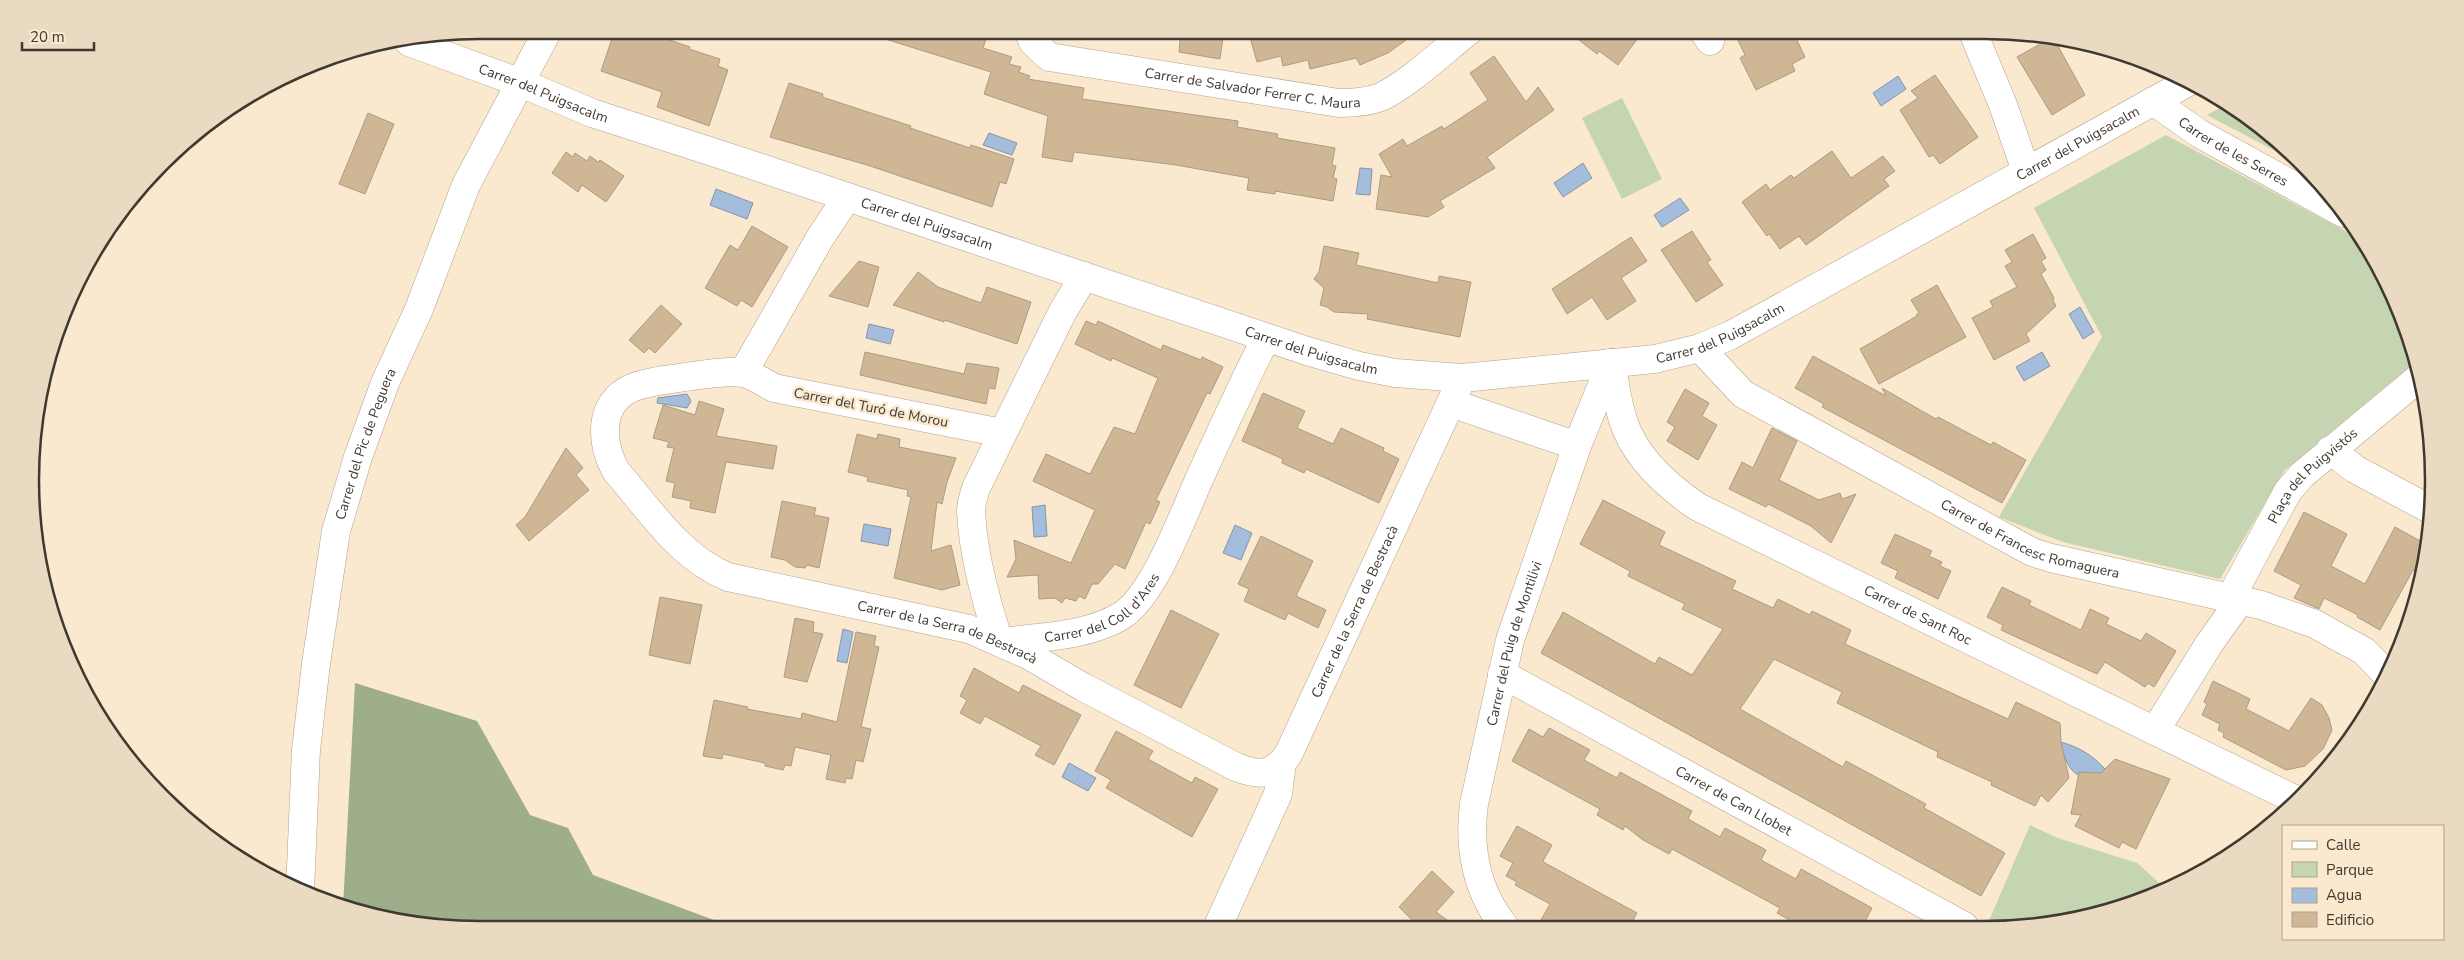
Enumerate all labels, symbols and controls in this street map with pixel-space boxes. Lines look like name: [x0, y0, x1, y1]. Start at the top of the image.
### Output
scale bar: [22, 20, 95, 52]
text: 20 m: [30, 27, 65, 47]
street label: Carrer del Puigsacalm: [476, 59, 611, 128]
street label: Carrer de Salvador Ferrer C. Maura: [1143, 63, 1361, 113]
street label: Carrer del Puigsacalm: [2013, 102, 2143, 185]
street label: Carrer de les Serres: [2174, 113, 2292, 191]
street label: Carrer del Puigsacalm: [858, 193, 995, 255]
street label: Carrer del Puigsacalm: [1654, 298, 1788, 368]
street label: Carrer del Puigsacalm: [1242, 322, 1379, 379]
street label: Carrer del Pic de Peguera: [331, 365, 401, 522]
street label: Carrer del Turó de Morou: [792, 383, 950, 432]
street label: Plaça del Puigvistós: [2263, 424, 2362, 527]
street label: Carrer de Francesc Romaguera: [1937, 495, 2121, 583]
street label: Carrer de la Serra de Bestracà: [1307, 522, 1403, 701]
street label: Carrer del Puig de Montilivi: [1482, 559, 1547, 728]
street label: Carrer del Coll d'Ares: [1043, 569, 1164, 647]
street label: Carrer de Sant Roc: [1860, 581, 1975, 650]
street label: Carrer de la Serra de Bestracà: [855, 596, 1041, 669]
street label: Carrer de Can Llobet: [1672, 761, 1795, 840]
legend: [2282, 825, 2444, 940]
text: Calle: [2326, 835, 2361, 855]
text: Parque: [2326, 860, 2374, 880]
text: Agua: [2326, 885, 2362, 905]
text: Edificio: [2326, 910, 2374, 930]

